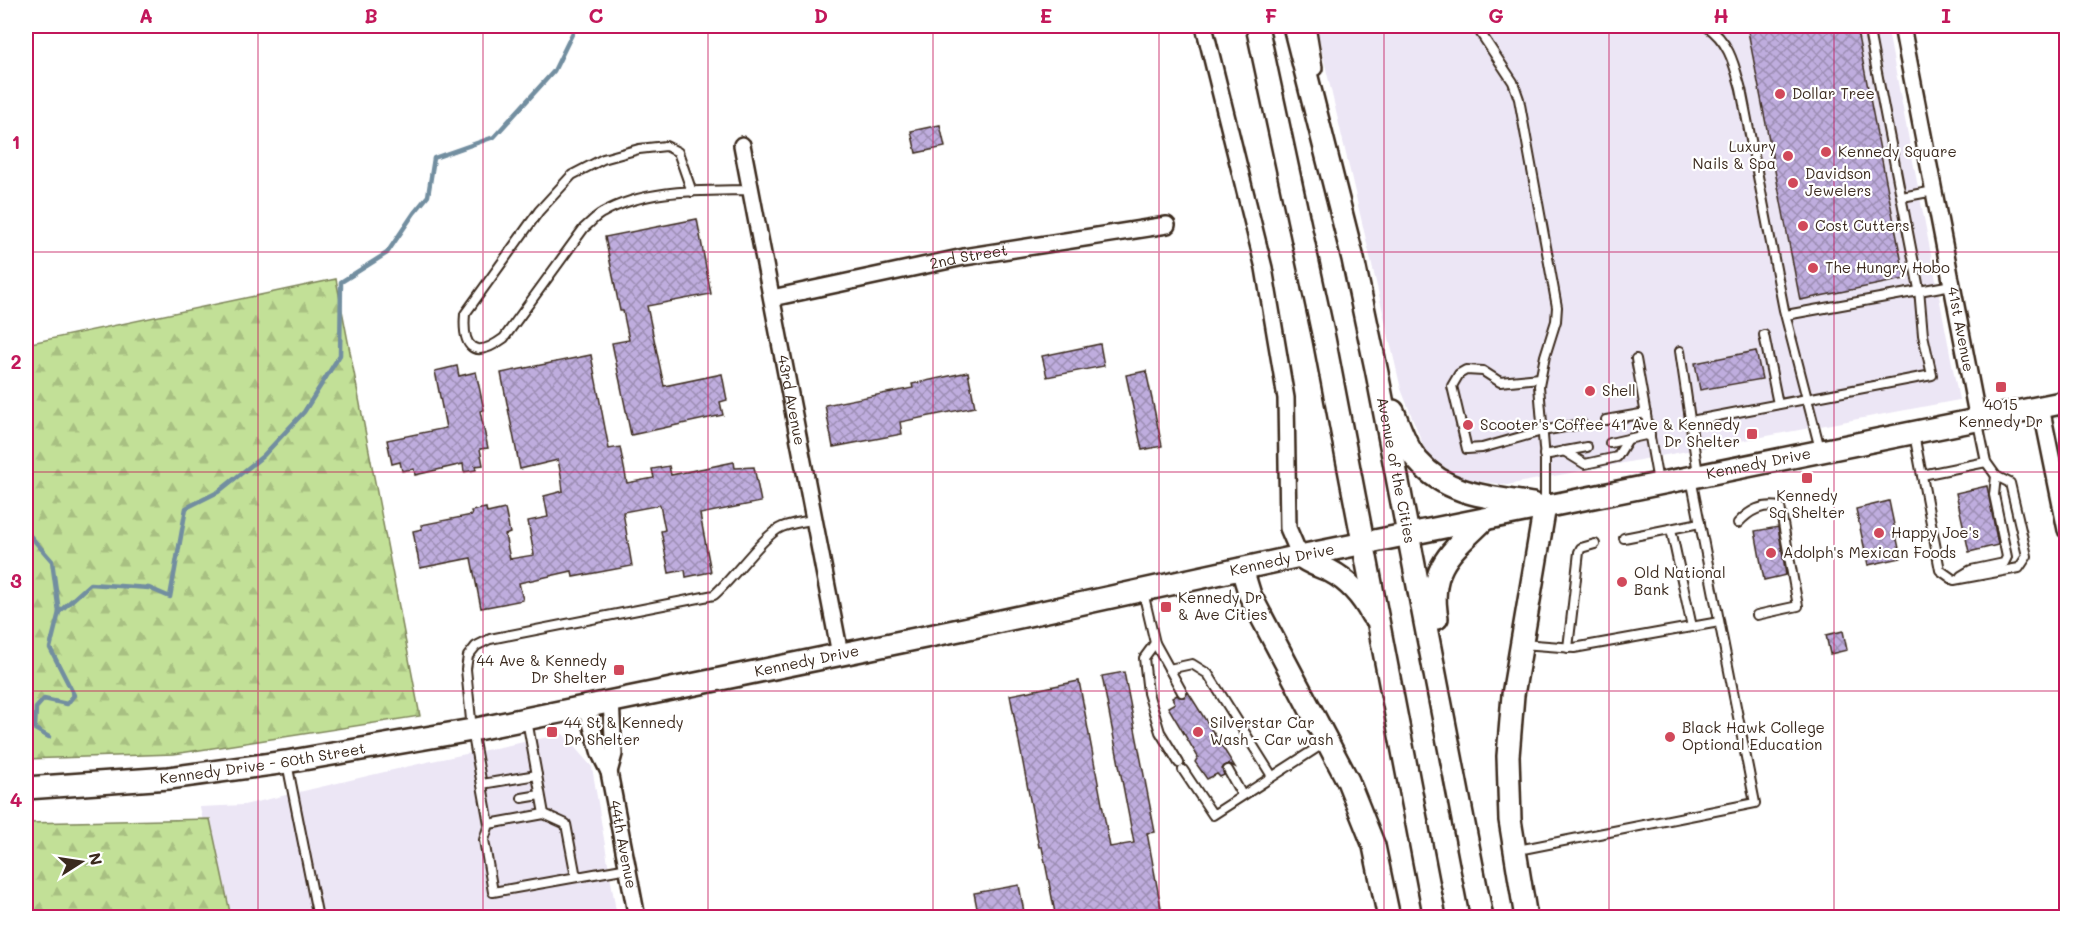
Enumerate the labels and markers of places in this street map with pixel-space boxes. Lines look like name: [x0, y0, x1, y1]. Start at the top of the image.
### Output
place label: Dollar Tree: [1792, 83, 1875, 103]
marker: Dollar Tree: [1773, 87, 1787, 101]
place label: Luxury Nails & Spa: [1692, 136, 1776, 173]
place label: Kennedy Square: [1838, 141, 1957, 161]
marker: Kennedy Square: [1819, 145, 1833, 159]
marker: Luxury Nails & Spa: [1781, 149, 1795, 163]
place label: Davidson Jewelers: [1805, 163, 1871, 200]
marker: Davidson Jewelers: [1786, 176, 1800, 190]
place label: Cost Cutters: [1815, 215, 1910, 235]
marker: Cost Cutters: [1796, 219, 1810, 233]
place label: The Hungry Hobo: [1825, 257, 1950, 277]
marker: The Hungry Hobo: [1806, 261, 1820, 275]
place label: Shell: [1602, 380, 1636, 400]
marker: 4015 Kennedy Dr: [1994, 380, 2008, 394]
marker: Shell: [1583, 384, 1597, 398]
place label: 4015 Kennedy Dr: [1959, 394, 2043, 431]
place label: Scooter's Coffee: [1480, 414, 1604, 434]
place label: 41 Ave & Kennedy Dr Shelter: [1612, 414, 1740, 451]
marker: Scooter's Coffee: [1461, 418, 1475, 432]
marker: 41 Ave & Kennedy Dr Shelter: [1745, 427, 1759, 441]
marker: Kennedy Sq Shelter: [1800, 471, 1814, 485]
place label: Kennedy Sq Shelter: [1769, 485, 1845, 522]
place label: Happy Joe's: [1891, 522, 1979, 542]
marker: Happy Joe's: [1872, 526, 1886, 540]
place label: Adolph's Mexican Foods: [1783, 542, 1956, 562]
marker: Adolph's Mexican Foods: [1764, 546, 1778, 560]
place label: Old National Bank: [1634, 562, 1726, 599]
marker: Old National Bank: [1615, 575, 1629, 589]
place label: Kennedy Dr & Ave Cities: [1178, 587, 1268, 624]
marker: Kennedy Dr & Ave Cities: [1159, 600, 1173, 614]
place label: 44 Ave & Kennedy Dr Shelter: [476, 650, 607, 687]
marker: 44 Ave & Kennedy Dr Shelter: [612, 663, 626, 677]
place label: 44 St & Kennedy Dr Shelter: [564, 712, 684, 749]
place label: Silverstar Car Wash - Car wash: [1210, 712, 1333, 749]
place label: Black Hawk College Optional Education: [1682, 717, 1825, 754]
marker: 44 St & Kennedy Dr Shelter: [545, 725, 559, 739]
marker: Silverstar Car Wash - Car wash: [1191, 725, 1205, 739]
marker: Black Hawk College Optional Education: [1663, 730, 1677, 744]

